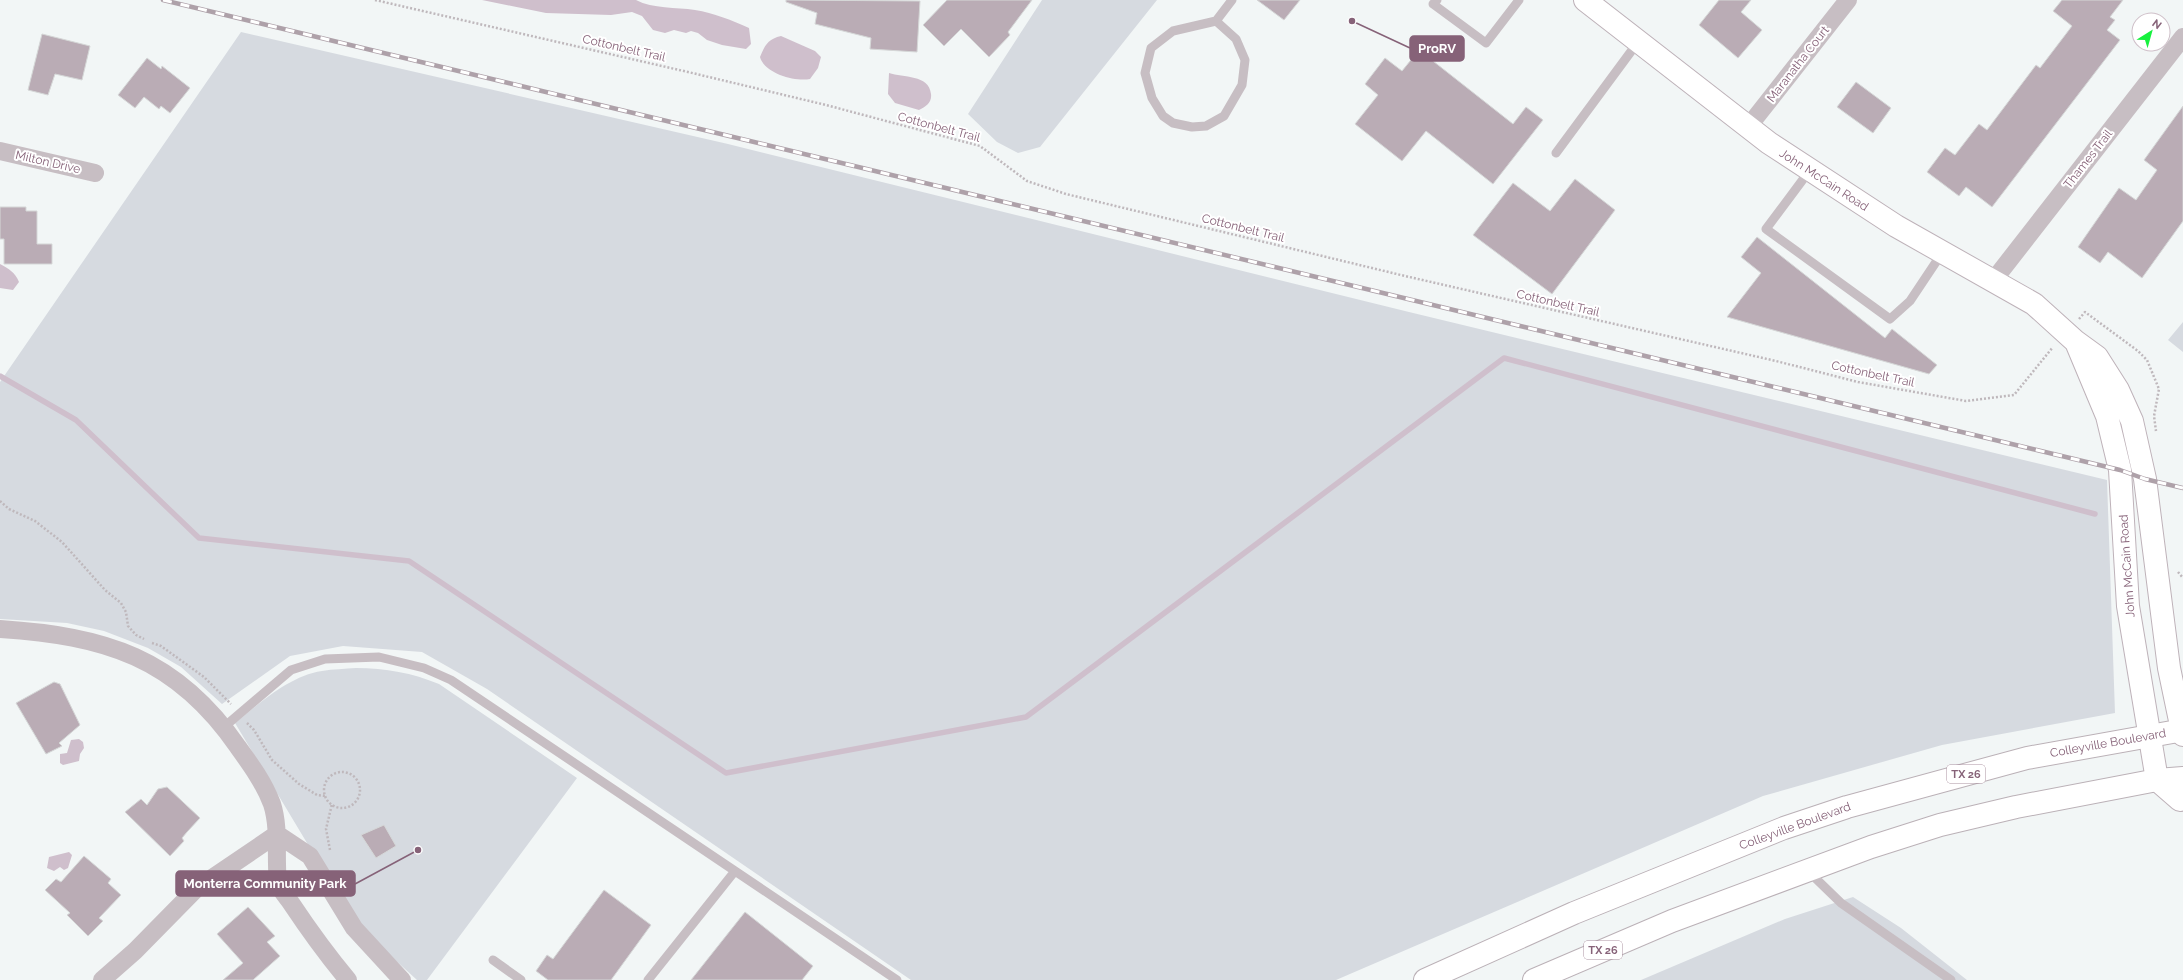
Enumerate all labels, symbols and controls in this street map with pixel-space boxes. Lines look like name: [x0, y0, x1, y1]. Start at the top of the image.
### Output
north arrow: [2131, 12, 2171, 52]
text: N: [2149, 17, 2164, 32]
street label: Maranatha Court: [1764, 23, 1832, 105]
street label: Cottonbelt Trail: [581, 32, 668, 65]
callout: ProRV: [1410, 36, 1464, 61]
text: ProRV: [1418, 41, 1456, 56]
street label: Cottonbelt Trail: [896, 109, 982, 145]
street label: Thames Trail: [2061, 126, 2116, 191]
street label: John McCain Road: [1777, 146, 1871, 214]
street label: Milton Drive: [14, 148, 82, 176]
street label: Cottonbelt Trail: [1200, 211, 1286, 245]
street label: Cottonbelt Trail: [1515, 287, 1602, 320]
street label: Cottonbelt Trail: [1830, 358, 1917, 390]
street label: John McCain Road: [2116, 514, 2138, 618]
street label: Colleyville Boulevard: [2049, 726, 2167, 760]
road number: TX 26: [1947, 765, 1985, 783]
street label: Colleyville Boulevard: [1737, 799, 1853, 853]
callout: Monterra Community Park: [176, 871, 355, 896]
text: Monterra Community Park: [184, 876, 347, 891]
road number: TX 26: [1584, 941, 1622, 959]

